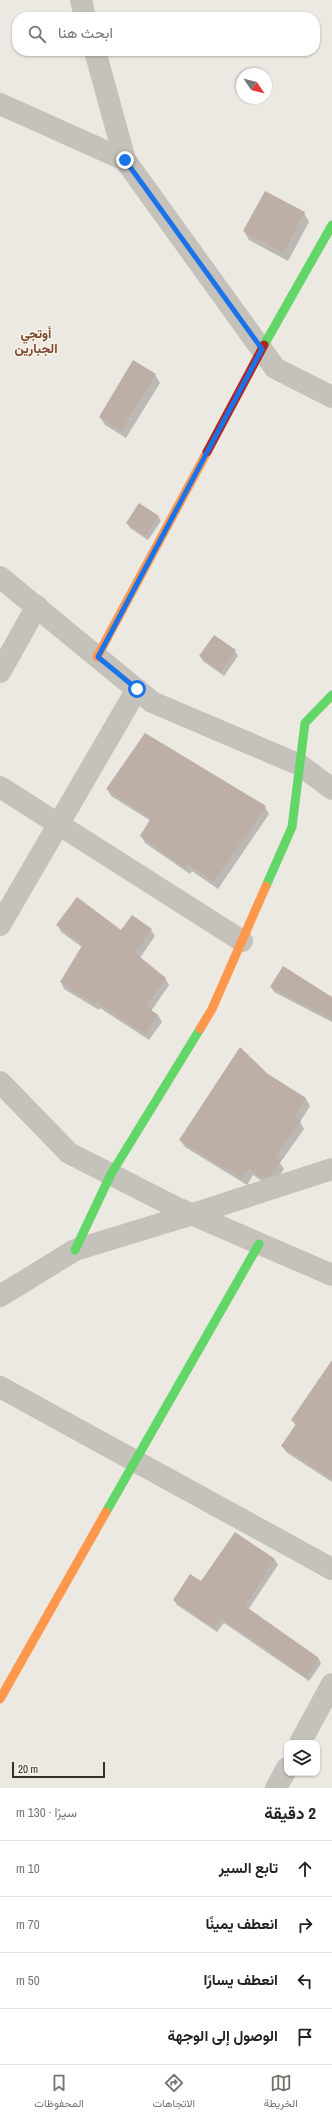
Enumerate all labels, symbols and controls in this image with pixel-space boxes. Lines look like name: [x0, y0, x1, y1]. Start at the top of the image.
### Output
search box: [12, 12, 320, 56]
text: ابحث هنا: [58, 22, 113, 43]
icon: search: [26, 23, 48, 45]
north arrow: [236, 68, 272, 104]
route end: [116, 151, 134, 169]
district label: أوتجي الجبارين: [14, 325, 58, 357]
route start: [128, 680, 146, 698]
map controls: [284, 1740, 320, 1776]
button: layers: [284, 1740, 320, 1776]
scale bar: [12, 1760, 105, 1779]
text: 20 m: [18, 1762, 38, 1776]
text: 2 دقيقة: [264, 1801, 316, 1824]
text: سيرًا · 130 m: [16, 1804, 77, 1821]
text: تابع السير: [219, 1857, 278, 1878]
icon: ahead: [294, 1858, 316, 1880]
text: 10 m: [16, 1860, 40, 1877]
text: انعطف يمينًا: [205, 1913, 278, 1934]
icon: right: [294, 1914, 316, 1936]
text: 70 m: [16, 1916, 40, 1933]
text: انعطف يسارًا: [204, 1969, 278, 1990]
icon: left: [294, 1970, 316, 1992]
text: 50 m: [16, 1972, 40, 1989]
text: الوصول إلى الوجهة: [167, 2025, 278, 2046]
icon: arrive: [294, 2026, 316, 2048]
tab: المحفوظات: [34, 2072, 84, 2113]
tab: الاتجاهات: [152, 2072, 195, 2113]
tab: الخريطة: [264, 2072, 298, 2113]

